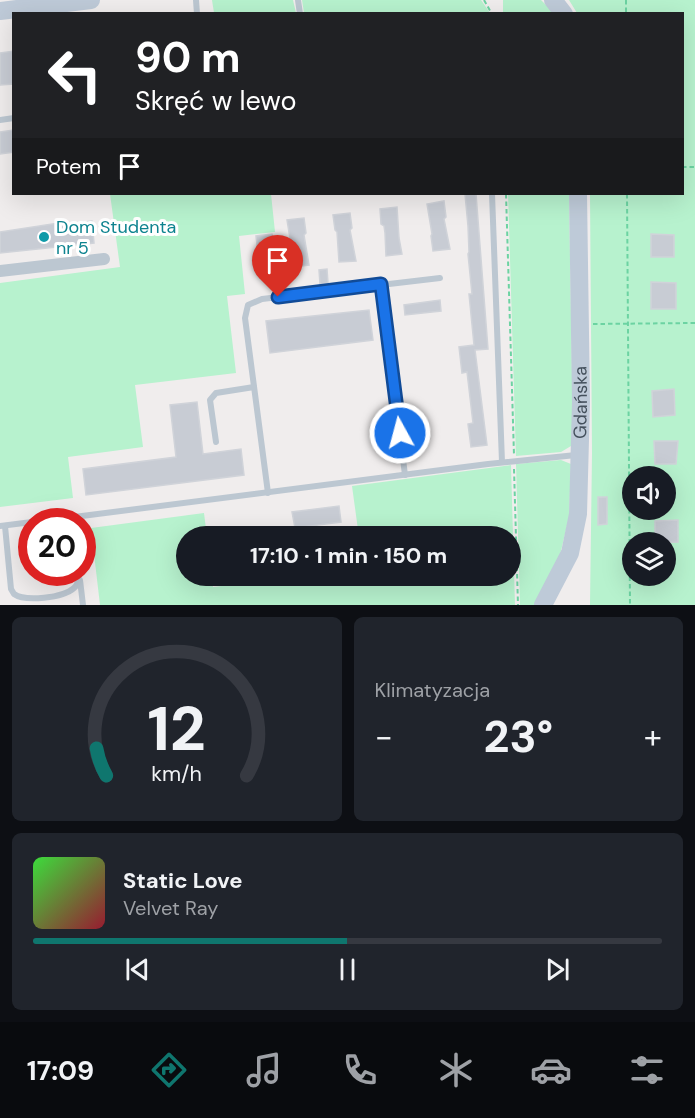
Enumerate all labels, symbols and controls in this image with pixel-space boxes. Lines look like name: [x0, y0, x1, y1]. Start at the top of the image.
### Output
text: 90 m: [135, 30, 241, 85]
icon: left: [36, 36, 114, 114]
text: Skręć w lewo: [135, 83, 296, 118]
icon: arrive: [113, 150, 146, 183]
text: Potem: [36, 152, 101, 181]
place label: Dom Studenta nr 5: [56, 215, 176, 260]
marker: Dom Studenta nr 5: [37, 230, 51, 244]
pin: [252, 235, 303, 297]
icon: arrive: [261, 244, 294, 277]
street label: Gdańska: [568, 366, 593, 439]
position arrow: [368, 401, 432, 465]
map controls: [622, 466, 676, 586]
button: sound: [622, 466, 676, 520]
speed limit sign: 20: [18, 508, 96, 586]
button: layers: [622, 532, 676, 586]
text: 17:10 · 1 min · 150 m: [250, 541, 447, 570]
text: Klimatyzacja: [375, 677, 490, 703]
text: 12: [147, 688, 206, 769]
text: 23°: [484, 707, 553, 766]
text: −: [375, 715, 393, 758]
text: +: [644, 715, 662, 758]
text: km/h: [151, 760, 202, 788]
text: Static Love: [123, 866, 243, 895]
text: Velvet Ray: [123, 895, 218, 921]
icon: previous: [121, 953, 154, 986]
icon: pause: [331, 953, 364, 986]
icon: next: [541, 953, 574, 986]
icon: directions: [148, 1049, 190, 1091]
icon: music: [243, 1049, 285, 1091]
icon: phone: [339, 1049, 381, 1091]
icon: climate: [435, 1049, 477, 1091]
icon: car: [530, 1049, 572, 1091]
icon: filters: [626, 1049, 668, 1091]
text: 17:09: [27, 1053, 94, 1088]

